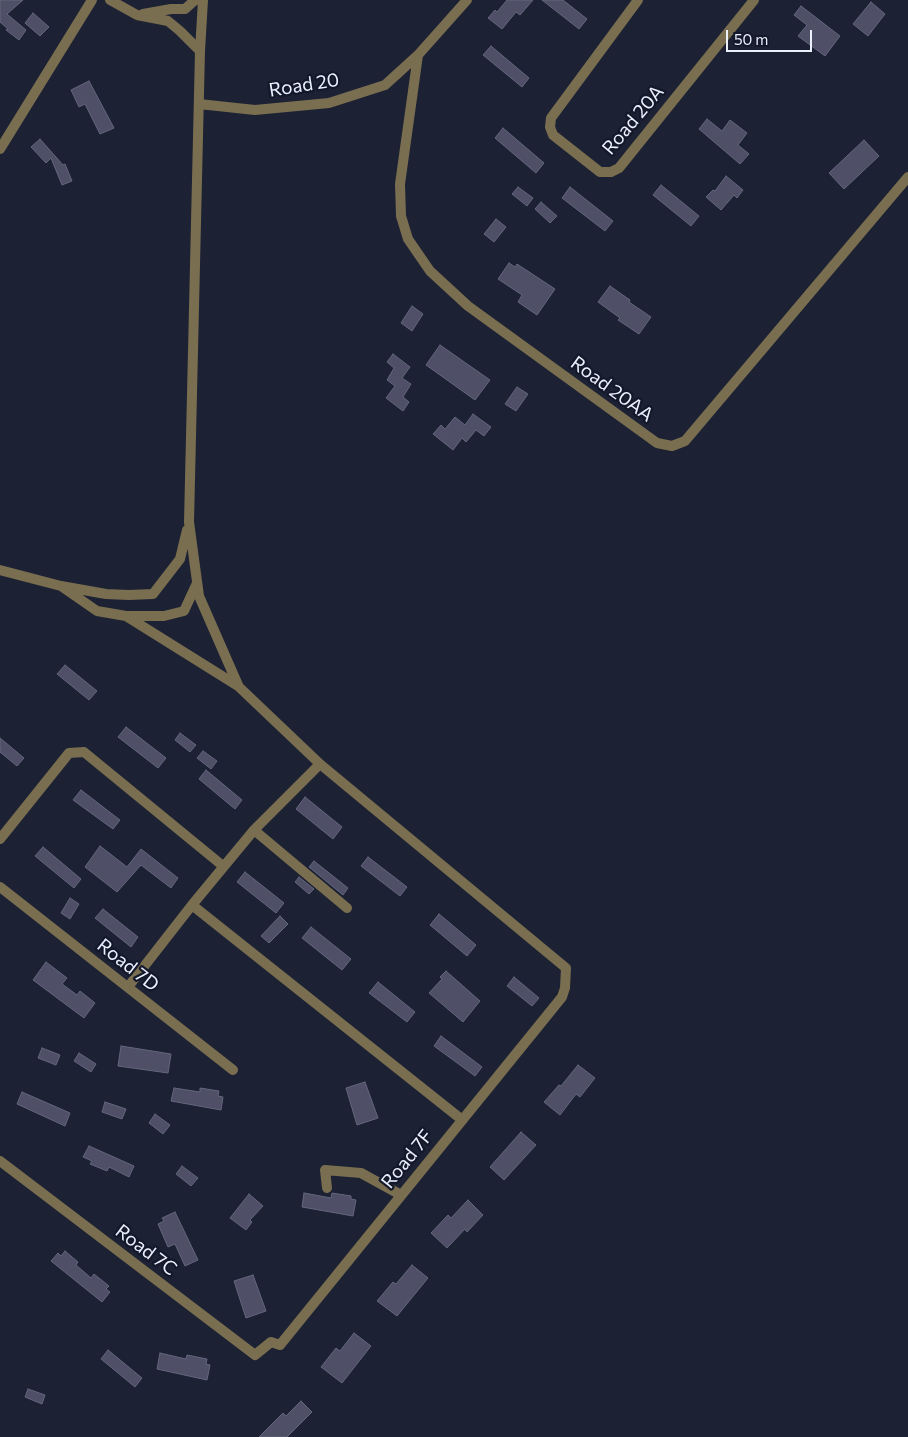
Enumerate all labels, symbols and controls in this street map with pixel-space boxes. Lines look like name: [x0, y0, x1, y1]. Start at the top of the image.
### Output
scale bar: [728, 20, 814, 52]
text: 50 m: [734, 30, 768, 48]
street label: Road 20: [267, 68, 341, 102]
street label: Road 20A: [597, 81, 669, 159]
street label: Road 20AA: [566, 351, 658, 427]
street label: Road 7D: [93, 934, 163, 996]
street label: Road 7F: [376, 1125, 438, 1193]
street label: Road 7C: [111, 1220, 181, 1280]

